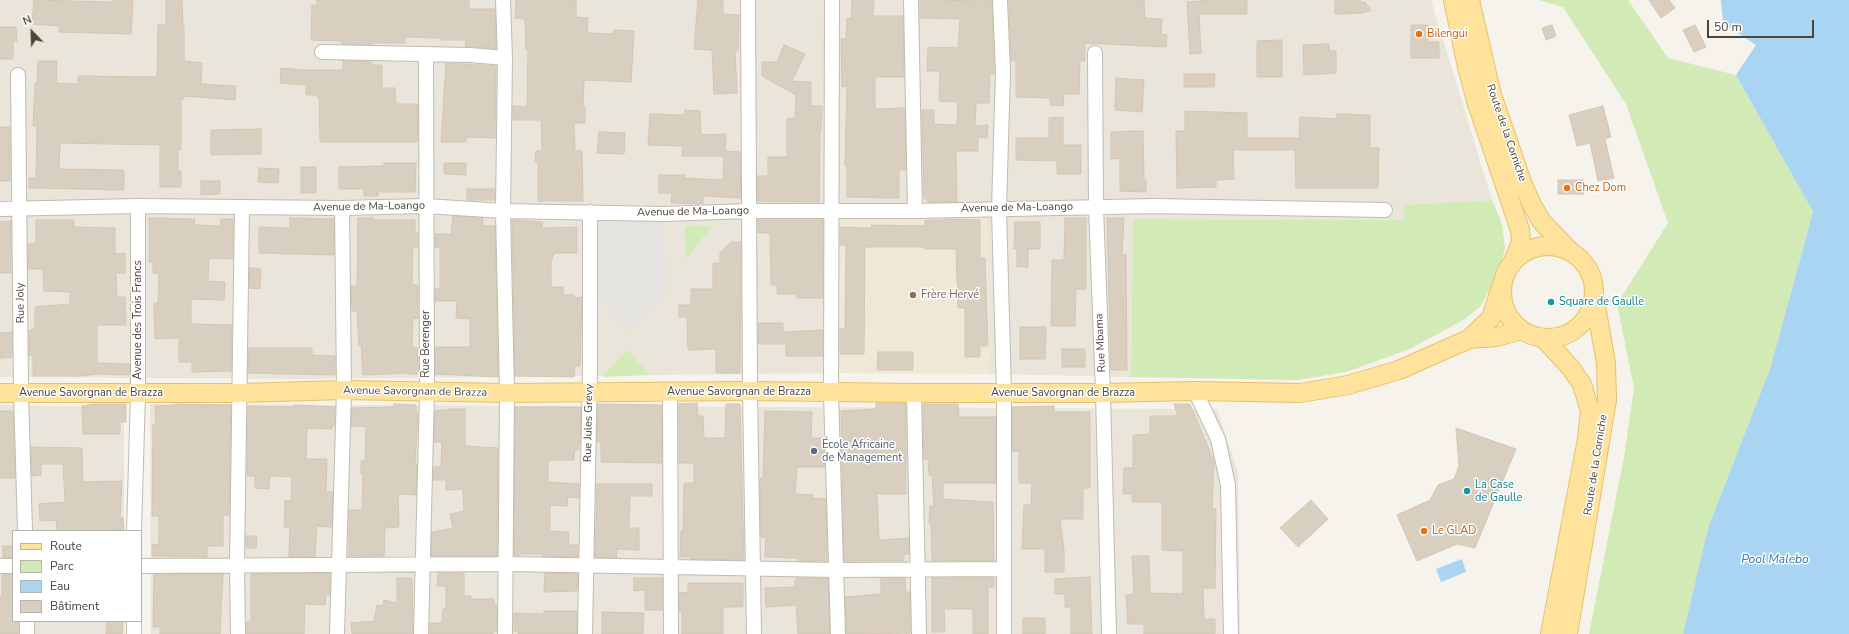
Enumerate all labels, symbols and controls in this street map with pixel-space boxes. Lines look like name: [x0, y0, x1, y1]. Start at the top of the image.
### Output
north arrow: [12, 12, 52, 52]
text: N: [20, 12, 34, 29]
scale bar: [1709, 12, 1816, 38]
text: 50 m: [1714, 19, 1742, 35]
place label: Bilengui: [1427, 27, 1467, 41]
marker: Bilengui: [1414, 29, 1424, 39]
street label: Route de la Corniche: [1483, 83, 1529, 183]
place label: Chez Dom: [1575, 181, 1626, 195]
marker: Chez Dom: [1562, 183, 1572, 193]
street label: Avenue de Ma-Loango: [313, 199, 425, 215]
street label: Avenue de Ma-Loango: [961, 200, 1073, 216]
street label: Avenue de Ma-Loango: [637, 204, 749, 220]
street label: Avenue des Trois Francs: [131, 260, 145, 380]
street label: Rue Joly: [14, 283, 28, 323]
place label: Frère Hervé: [921, 288, 979, 302]
marker: Frère Hervé: [908, 290, 918, 300]
place label: Square de Gaulle: [1559, 295, 1644, 309]
marker: Square de Gaulle: [1546, 297, 1556, 307]
street label: Rue Berenger: [419, 310, 433, 378]
street label: Rue Mbama: [1093, 313, 1109, 373]
street label: Avenue Savorgnan de Brazza: [343, 384, 487, 400]
street label: Rue Jules Grevy: [582, 384, 596, 462]
street label: Avenue Savorgnan de Brazza: [667, 385, 811, 399]
street label: Avenue Savorgnan de Brazza: [19, 386, 163, 400]
street label: Avenue Savorgnan de Brazza: [991, 386, 1135, 400]
street label: Route de la Corniche: [1581, 414, 1611, 516]
place label: École Africaine de Management: [822, 438, 902, 464]
marker: École Africaine de Management: [809, 446, 819, 456]
place label: La Case de Gaulle: [1475, 478, 1522, 504]
marker: La Case de Gaulle: [1462, 486, 1472, 496]
place label: Le GLAD: [1432, 524, 1477, 538]
marker: Le GLAD: [1419, 526, 1429, 536]
legend: [12, 530, 142, 622]
text: Route: [50, 538, 82, 554]
water label: Pool Malebo: [1741, 553, 1809, 567]
text: Parc: [50, 558, 73, 574]
text: Eau: [50, 578, 70, 594]
text: Bâtiment: [50, 598, 99, 614]

